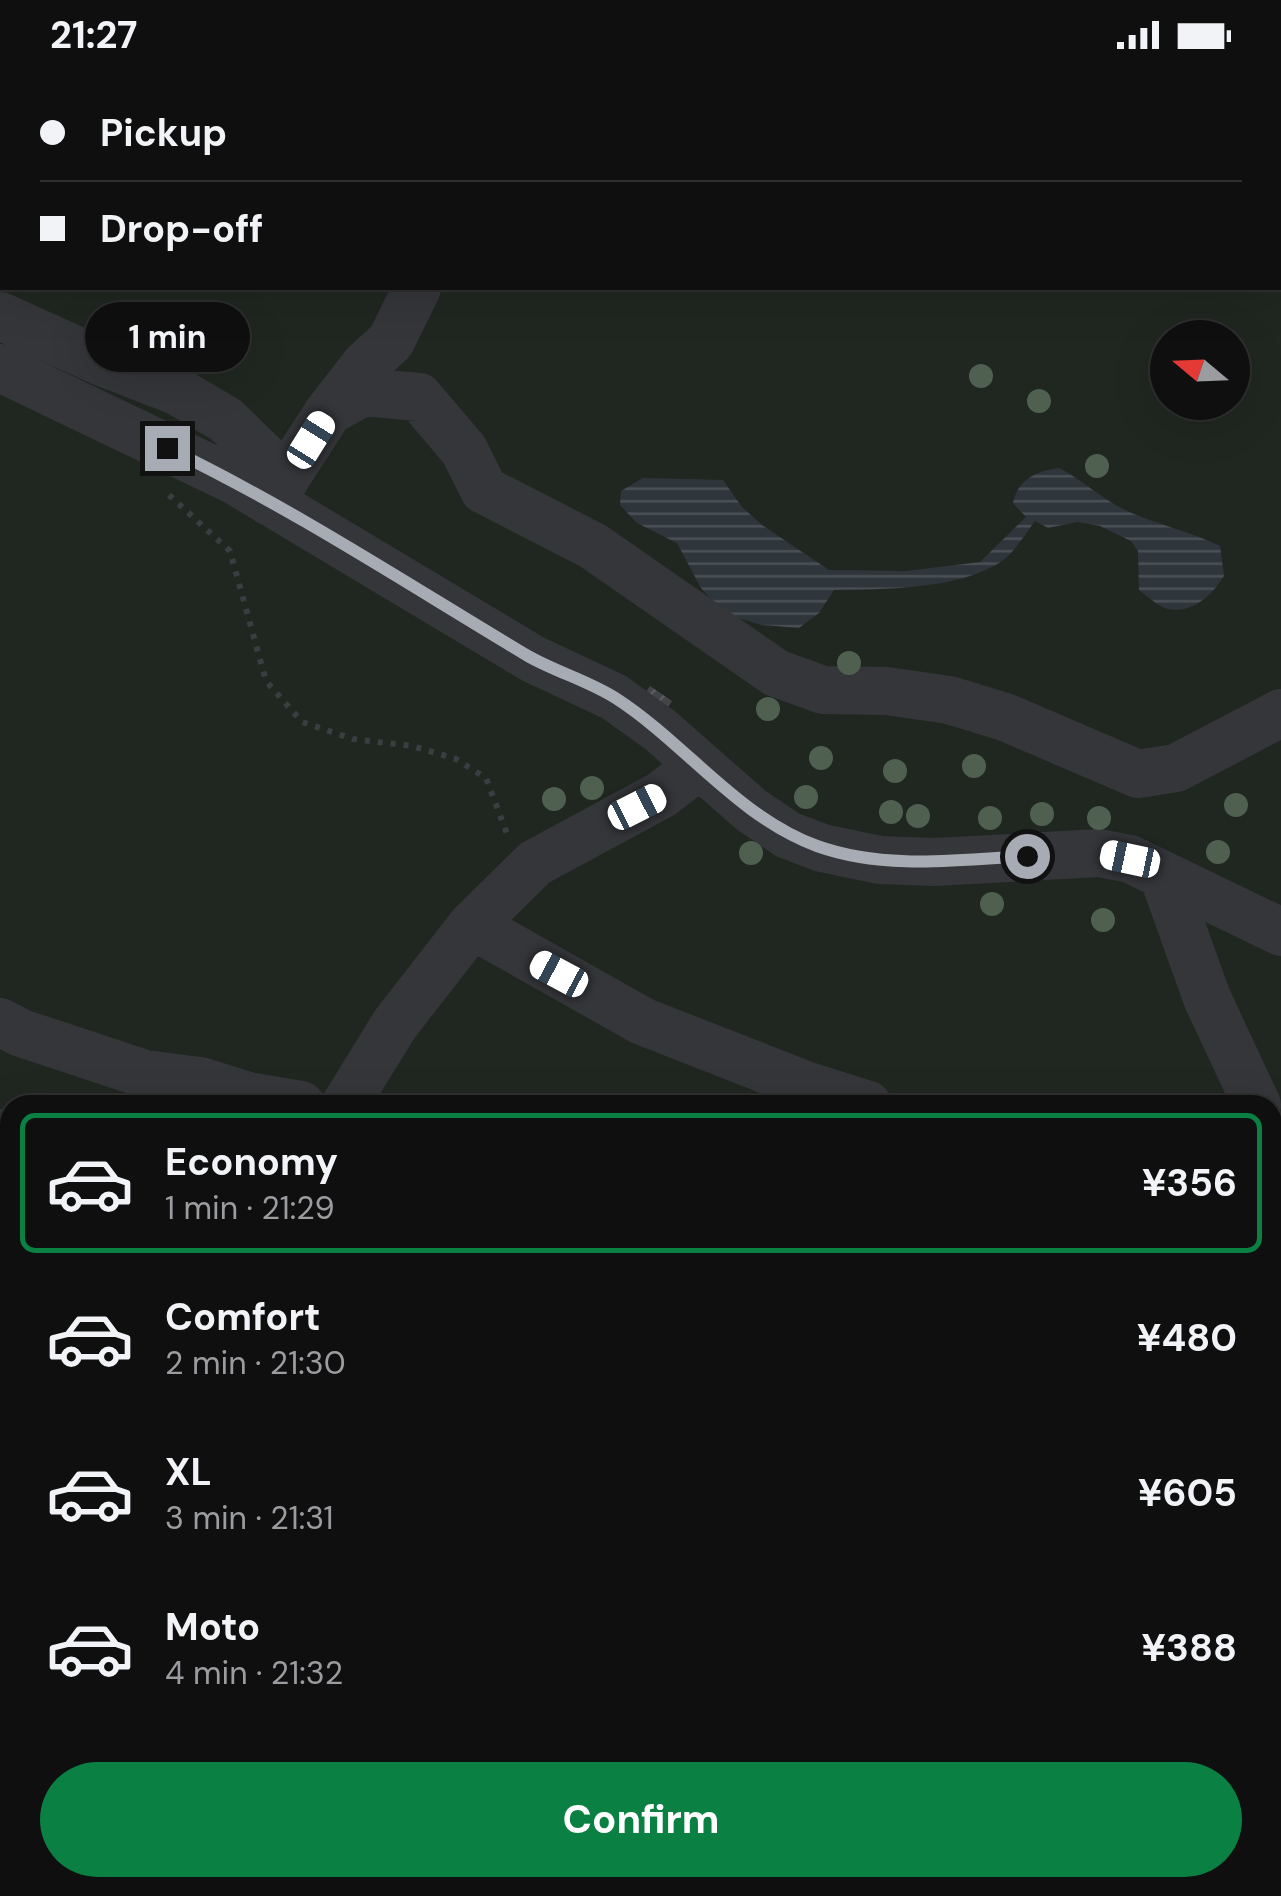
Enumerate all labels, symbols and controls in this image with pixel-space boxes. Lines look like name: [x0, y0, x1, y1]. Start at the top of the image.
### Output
text: 21:27: [50, 10, 137, 60]
text: Pickup: [100, 108, 227, 158]
text: Drop-off: [100, 204, 263, 254]
callout: 1 min: [84, 303, 250, 373]
text: 1 min: [129, 316, 206, 358]
north arrow: [1150, 320, 1250, 420]
map controls: [1150, 320, 1250, 420]
car: [282, 407, 340, 473]
route end: [145, 426, 190, 471]
car: [603, 780, 671, 834]
route start: [1005, 834, 1050, 879]
car: [1098, 838, 1162, 880]
car: [525, 947, 593, 1001]
text: Economy: [165, 1137, 338, 1187]
icon: car: [45, 1138, 135, 1228]
text: ¥356: [1142, 1158, 1237, 1208]
text: 1 min · 21:29: [165, 1187, 335, 1229]
text: Comfort: [165, 1292, 321, 1342]
icon: car: [45, 1293, 135, 1383]
text: ¥480: [1137, 1313, 1237, 1363]
text: 2 min · 21:30: [165, 1342, 346, 1384]
text: XL: [165, 1447, 212, 1497]
icon: car: [45, 1448, 135, 1538]
text: ¥605: [1138, 1468, 1237, 1518]
text: 3 min · 21:31: [165, 1497, 334, 1539]
text: Moto: [165, 1602, 260, 1652]
icon: car: [45, 1603, 135, 1693]
text: ¥388: [1141, 1623, 1237, 1673]
text: 4 min · 21:32: [165, 1652, 343, 1694]
button: Confirm: [40, 1762, 1242, 1877]

